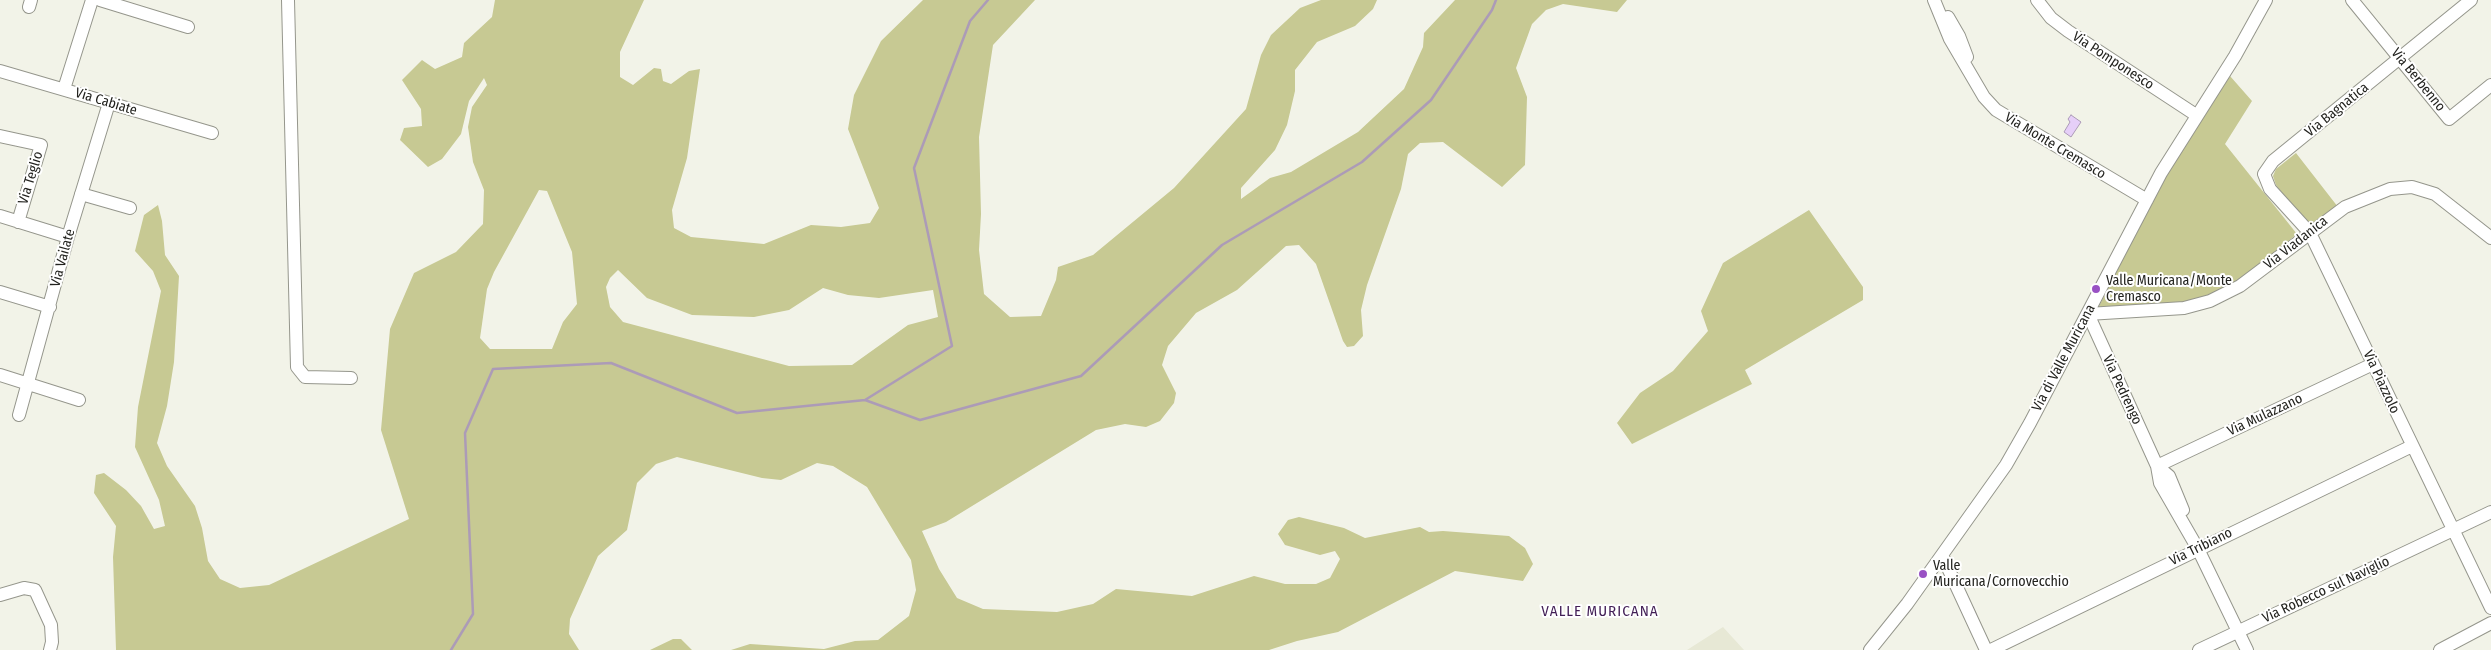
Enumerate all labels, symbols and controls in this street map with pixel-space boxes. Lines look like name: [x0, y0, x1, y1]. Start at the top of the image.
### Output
street label: Via Pomponesco: [2069, 28, 2157, 94]
street label: Via Berbenno: [2387, 45, 2449, 115]
street label: Via Bagnatica: [2302, 79, 2372, 141]
street label: Via Cabiate: [73, 85, 139, 119]
street label: Via Monte Cremasco: [2001, 109, 2109, 183]
street label: Via Teglio: [15, 149, 47, 207]
street label: Via Viadanica: [2261, 213, 2331, 273]
street label: Via Vailate: [47, 227, 79, 289]
place label: Valle Muricana/Monte Cremasco: [2106, 273, 2232, 306]
marker: Valle Muricana/Monte Cremasco: [2090, 283, 2102, 295]
street label: Via di Valle Muricana: [2029, 302, 2099, 414]
street label: Via Piazzolo: [2359, 348, 2403, 416]
street label: Via Pedrengo: [2099, 353, 2145, 427]
street label: Via Mulazzano: [2225, 390, 2305, 440]
street label: Via Tribiano: [2167, 525, 2235, 569]
street label: Via Robecco sul Naviglio: [2260, 553, 2392, 627]
place label: Valle Muricana/Cornovecchio: [1933, 558, 2069, 590]
marker: Valle Muricana/Cornovecchio: [1917, 568, 1929, 580]
district label: VALLE MURICANA: [1540, 603, 1660, 621]

